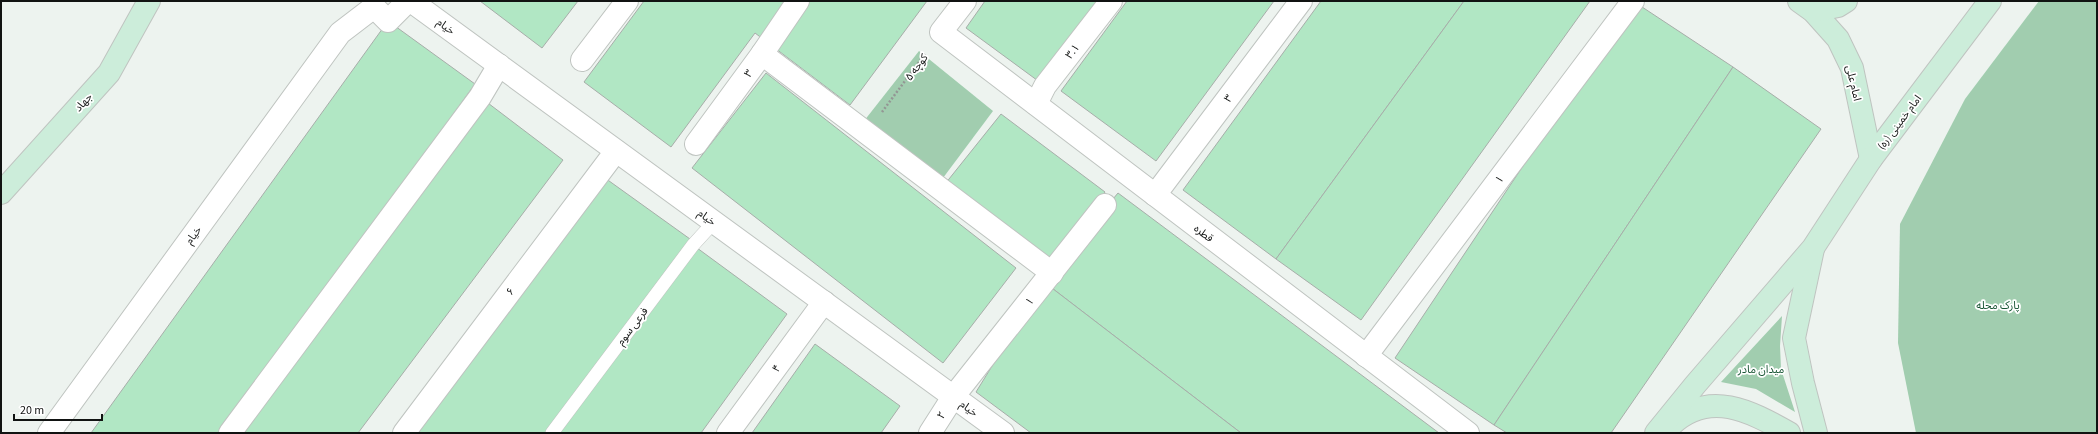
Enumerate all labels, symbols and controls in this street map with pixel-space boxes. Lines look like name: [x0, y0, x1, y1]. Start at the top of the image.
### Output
street label: خیام: [434, 15, 458, 38]
street label: ۳.۱: [1062, 41, 1083, 62]
street label: کوچه ۵: [901, 50, 932, 84]
street label: امام علی: [1842, 64, 1865, 102]
street label: ۳: [740, 66, 756, 80]
street label: جهاد: [71, 89, 96, 115]
street label: ۳: [1221, 91, 1236, 105]
street label: امام خمینی (ره): [1874, 92, 1925, 153]
street label: ۱: [1492, 172, 1507, 186]
street label: خیام: [695, 206, 719, 229]
street label: قطره: [1191, 221, 1217, 246]
street label: خیام: [182, 223, 205, 247]
street label: ۶: [503, 284, 518, 298]
street label: ۱: [1022, 294, 1037, 308]
park label: پارک محله: [1976, 298, 2020, 313]
street label: فرعی سوم: [613, 304, 652, 348]
street label: ۴: [768, 361, 784, 375]
park label: میدان مادر: [1737, 362, 1784, 377]
scale bar: [14, 396, 102, 422]
street label: خیام: [957, 397, 981, 420]
text: 20 m: [20, 402, 44, 419]
street label: ۲: [933, 409, 949, 422]

